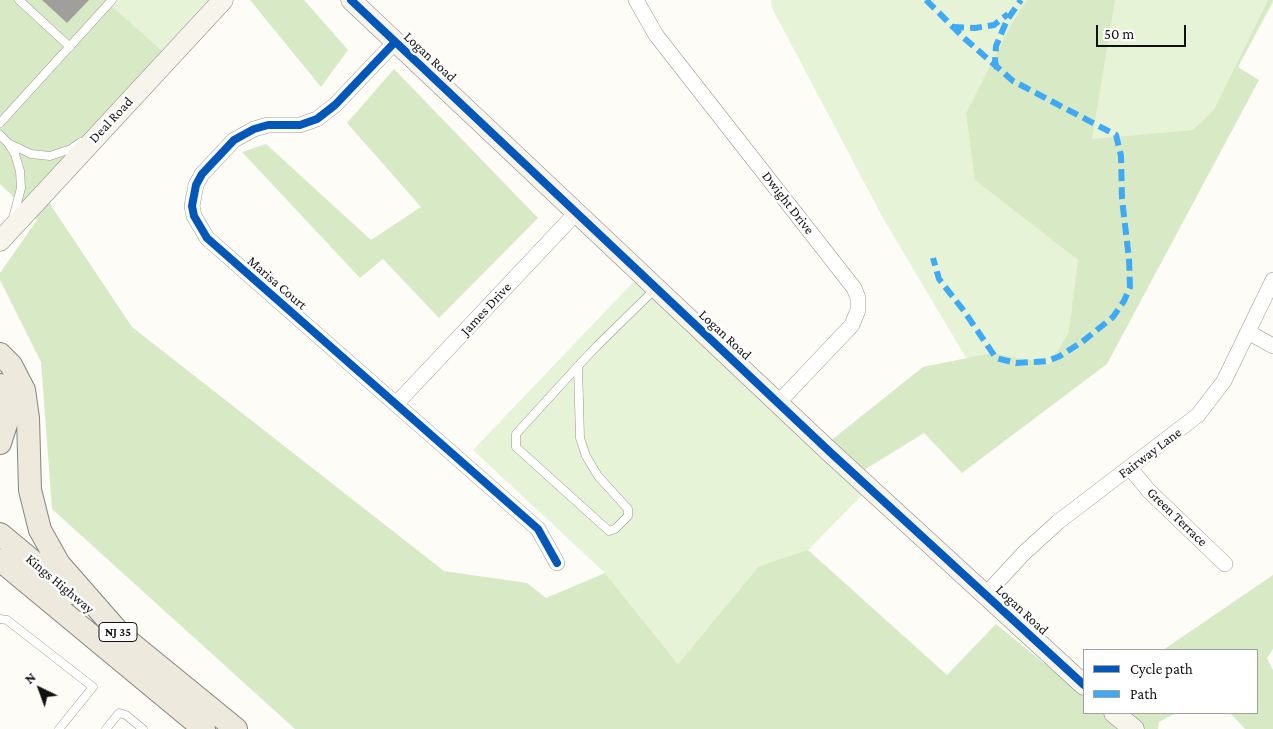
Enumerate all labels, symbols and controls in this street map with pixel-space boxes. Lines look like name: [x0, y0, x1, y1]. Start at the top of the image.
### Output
scale bar: [1098, 15, 1188, 47]
text: 50 m: [1104, 26, 1134, 42]
street label: Logan Road: [400, 28, 460, 86]
street label: Deal Road: [86, 94, 136, 146]
street label: Dwight Drive: [758, 168, 818, 238]
street label: Marisa Court: [244, 253, 310, 313]
street label: James Drive: [457, 279, 515, 339]
street label: Logan Road: [695, 306, 755, 364]
street label: Fairway Lane: [1115, 424, 1185, 482]
street label: Green Terrace: [1143, 484, 1211, 550]
street label: Kings Highway: [22, 550, 98, 618]
street label: Logan Road: [992, 581, 1052, 639]
road number: NJ 35: [99, 622, 137, 642]
legend: [1083, 649, 1258, 714]
text: Cycle path: [1130, 661, 1193, 677]
north arrow: [15, 664, 65, 714]
text: N: [21, 669, 39, 687]
text: Path: [1130, 686, 1157, 702]

